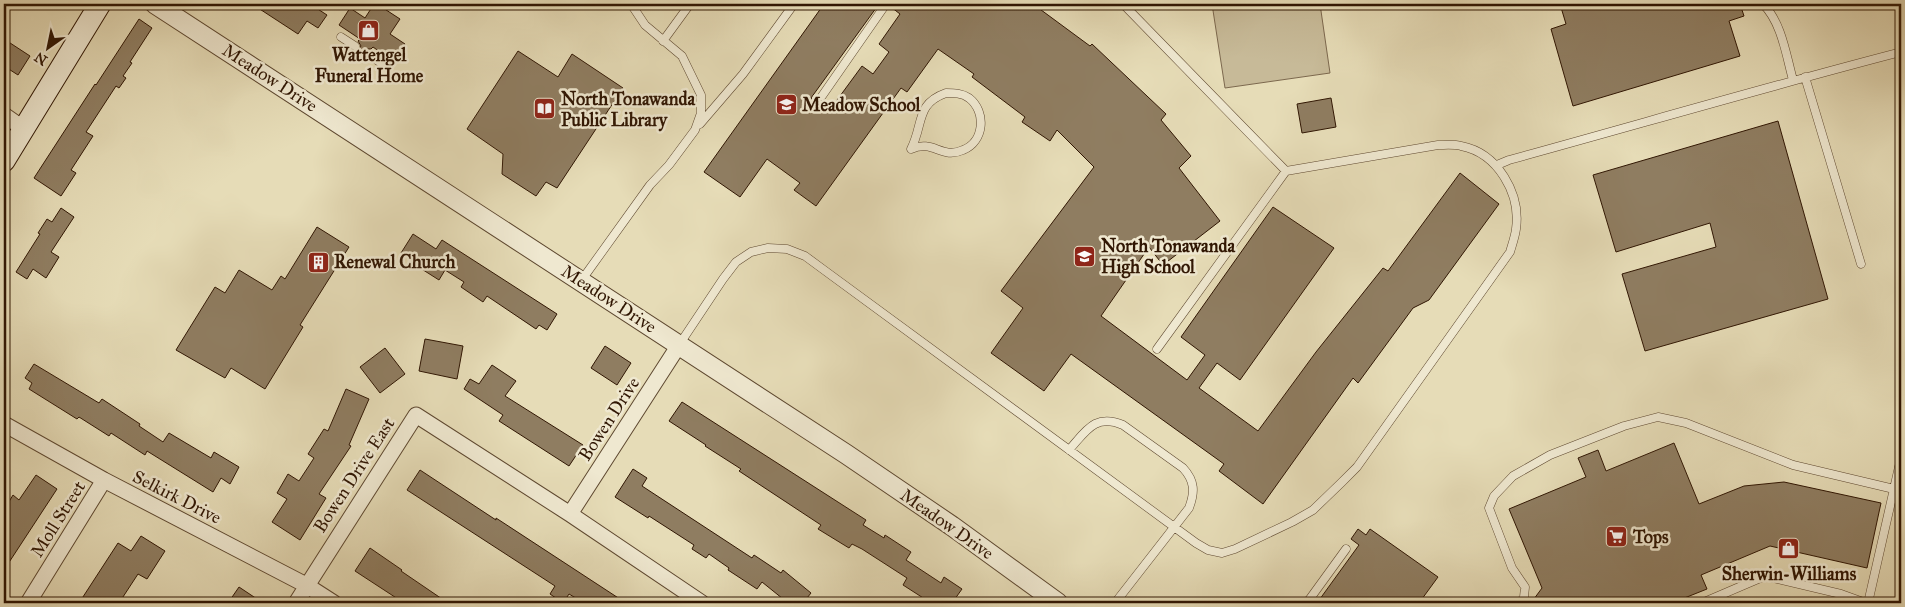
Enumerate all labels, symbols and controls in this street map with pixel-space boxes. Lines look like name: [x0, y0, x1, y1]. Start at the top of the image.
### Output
shop icon: Wattengel Funeral Home: [357, 18, 381, 42]
north arrow: [22, 22, 72, 72]
street label: Meadow Drive: [218, 39, 322, 117]
place label: Wattengel Funeral Home: [315, 44, 424, 87]
text: N: [31, 48, 51, 69]
place label: North Tonawanda Public Library: [561, 88, 695, 132]
school or university icon: Meadow School: [774, 93, 798, 117]
place label: Meadow School: [802, 94, 922, 116]
library icon: North Tonawanda Public Library: [533, 97, 557, 121]
place label: North Tonawanda High School: [1101, 235, 1235, 279]
school or university icon: North Tonawanda High School: [1073, 244, 1097, 268]
building icon: Renewal Church: [306, 250, 330, 274]
place label: Renewal Church: [334, 251, 456, 273]
street label: Meadow Drive: [557, 260, 661, 338]
street label: Bowen Drive: [574, 373, 644, 465]
street label: Bowen Drive East: [309, 413, 400, 537]
street label: Selkirk Drive: [129, 465, 225, 529]
street label: Moll Street: [26, 476, 90, 561]
street label: Meadow Drive: [896, 484, 998, 564]
supermarket icon: Tops: [1605, 525, 1629, 549]
place label: Tops: [1632, 526, 1669, 549]
shop icon: Sherwin-Williams: [1777, 537, 1801, 561]
place label: Sherwin-Williams: [1722, 563, 1857, 585]

